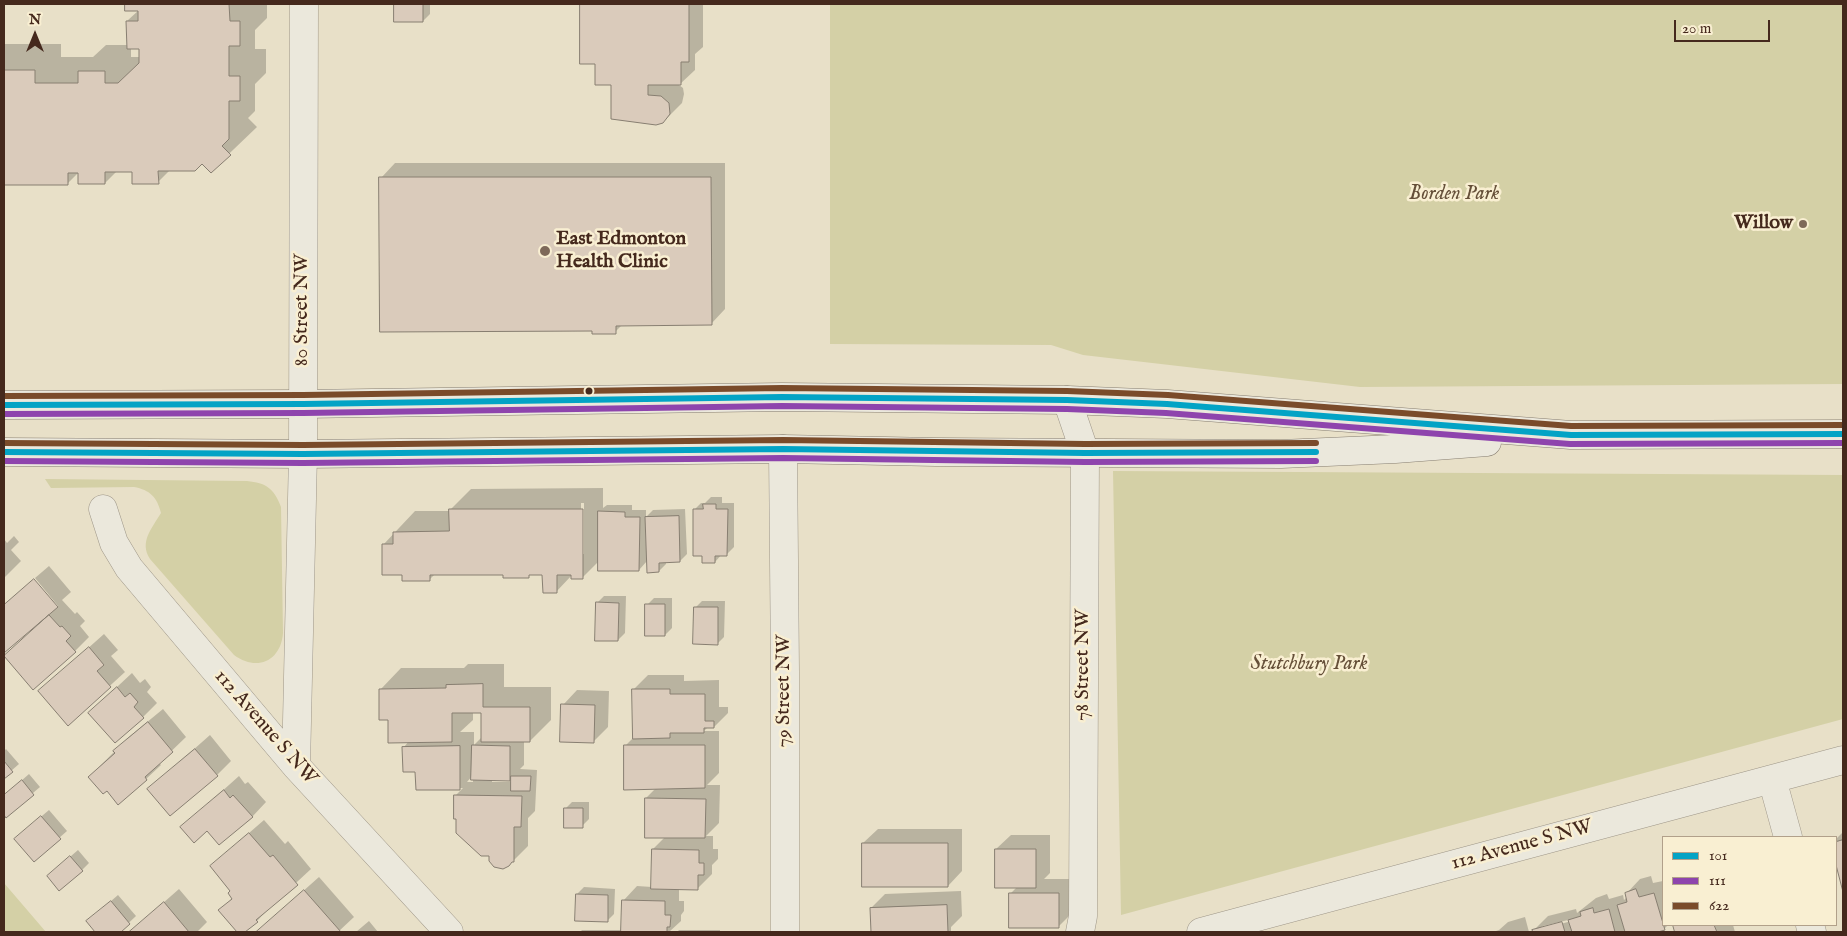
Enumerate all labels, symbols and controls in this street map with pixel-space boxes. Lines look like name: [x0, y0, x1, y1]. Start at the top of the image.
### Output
north arrow: [10, 10, 60, 60]
scale bar: [1677, 10, 1773, 42]
text: N: [29, 11, 41, 29]
text: 20 m: [1682, 19, 1711, 38]
park label: Borden Park: [1409, 183, 1499, 207]
place label: Willow: [1734, 212, 1793, 236]
marker: Willow: [1797, 218, 1809, 230]
place label: East Edmonton Health Clinic: [556, 228, 686, 275]
marker: East Edmonton Health Clinic: [538, 244, 552, 258]
street label: 80 Street NW: [291, 254, 315, 366]
unlabelled marker: [584, 386, 594, 396]
street label: 78 Street NW: [1072, 609, 1096, 721]
street label: 79 Street NW: [773, 635, 797, 747]
park label: Stutchbury Park: [1251, 653, 1367, 677]
street label: 112 Avenue S NW: [208, 665, 322, 791]
street label: 112 Avenue S NW: [1449, 816, 1595, 876]
legend: [1662, 836, 1837, 926]
text: 101: [1709, 846, 1727, 865]
text: 111: [1709, 871, 1726, 890]
text: 622: [1709, 896, 1729, 915]

